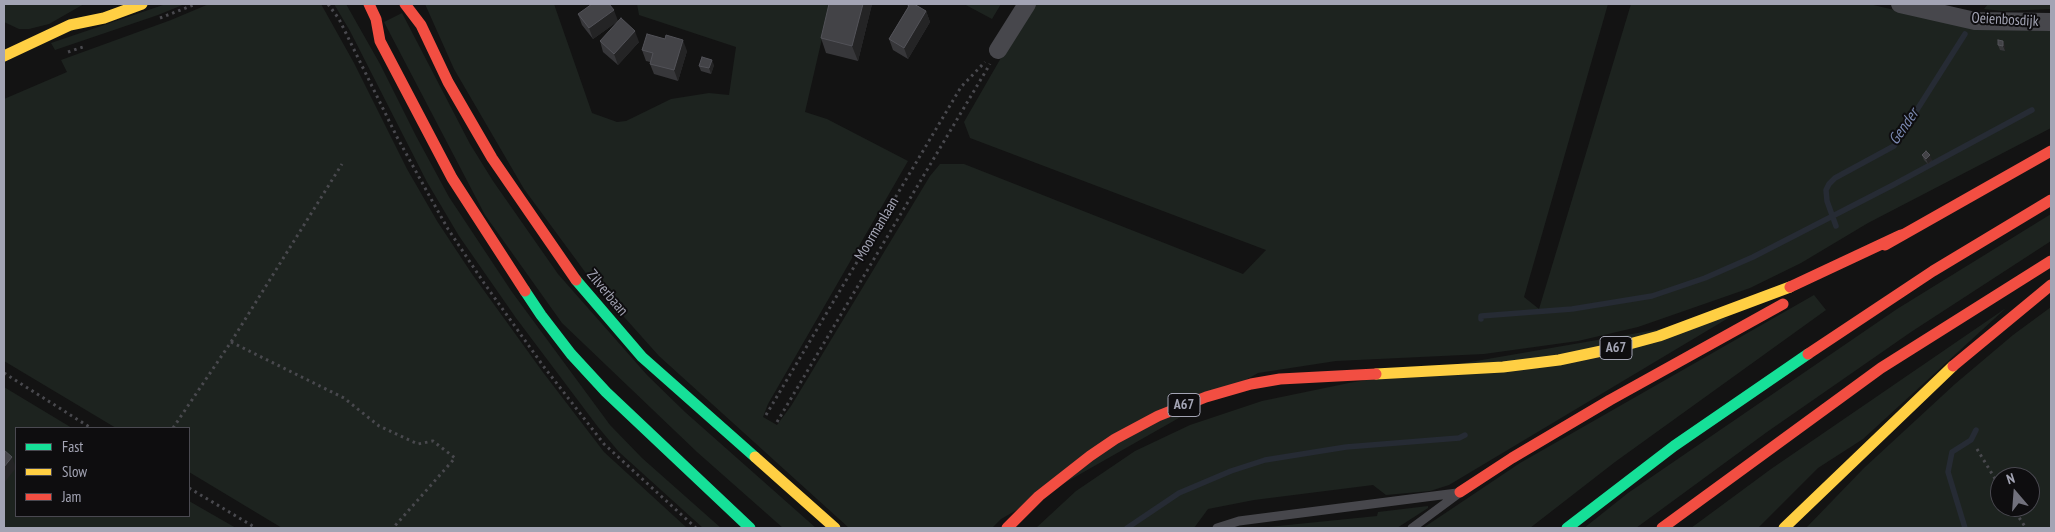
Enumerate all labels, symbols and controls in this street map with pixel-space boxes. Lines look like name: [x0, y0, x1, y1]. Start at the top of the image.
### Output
street label: Oeienbosdijk: [1971, 9, 2039, 31]
water label: Gender: [1885, 105, 1923, 149]
street label: Moormanlaan: [851, 194, 903, 264]
street label: Zilverbaan: [583, 266, 631, 320]
road number: A67: [1600, 336, 1632, 359]
road number: A67: [1168, 394, 1200, 416]
legend: [15, 427, 190, 517]
text: Fast: [62, 437, 83, 456]
text: Slow: [62, 462, 87, 481]
north arrow: [1990, 467, 2040, 517]
text: N: [2004, 469, 2017, 488]
text: Jam: [62, 487, 81, 506]

